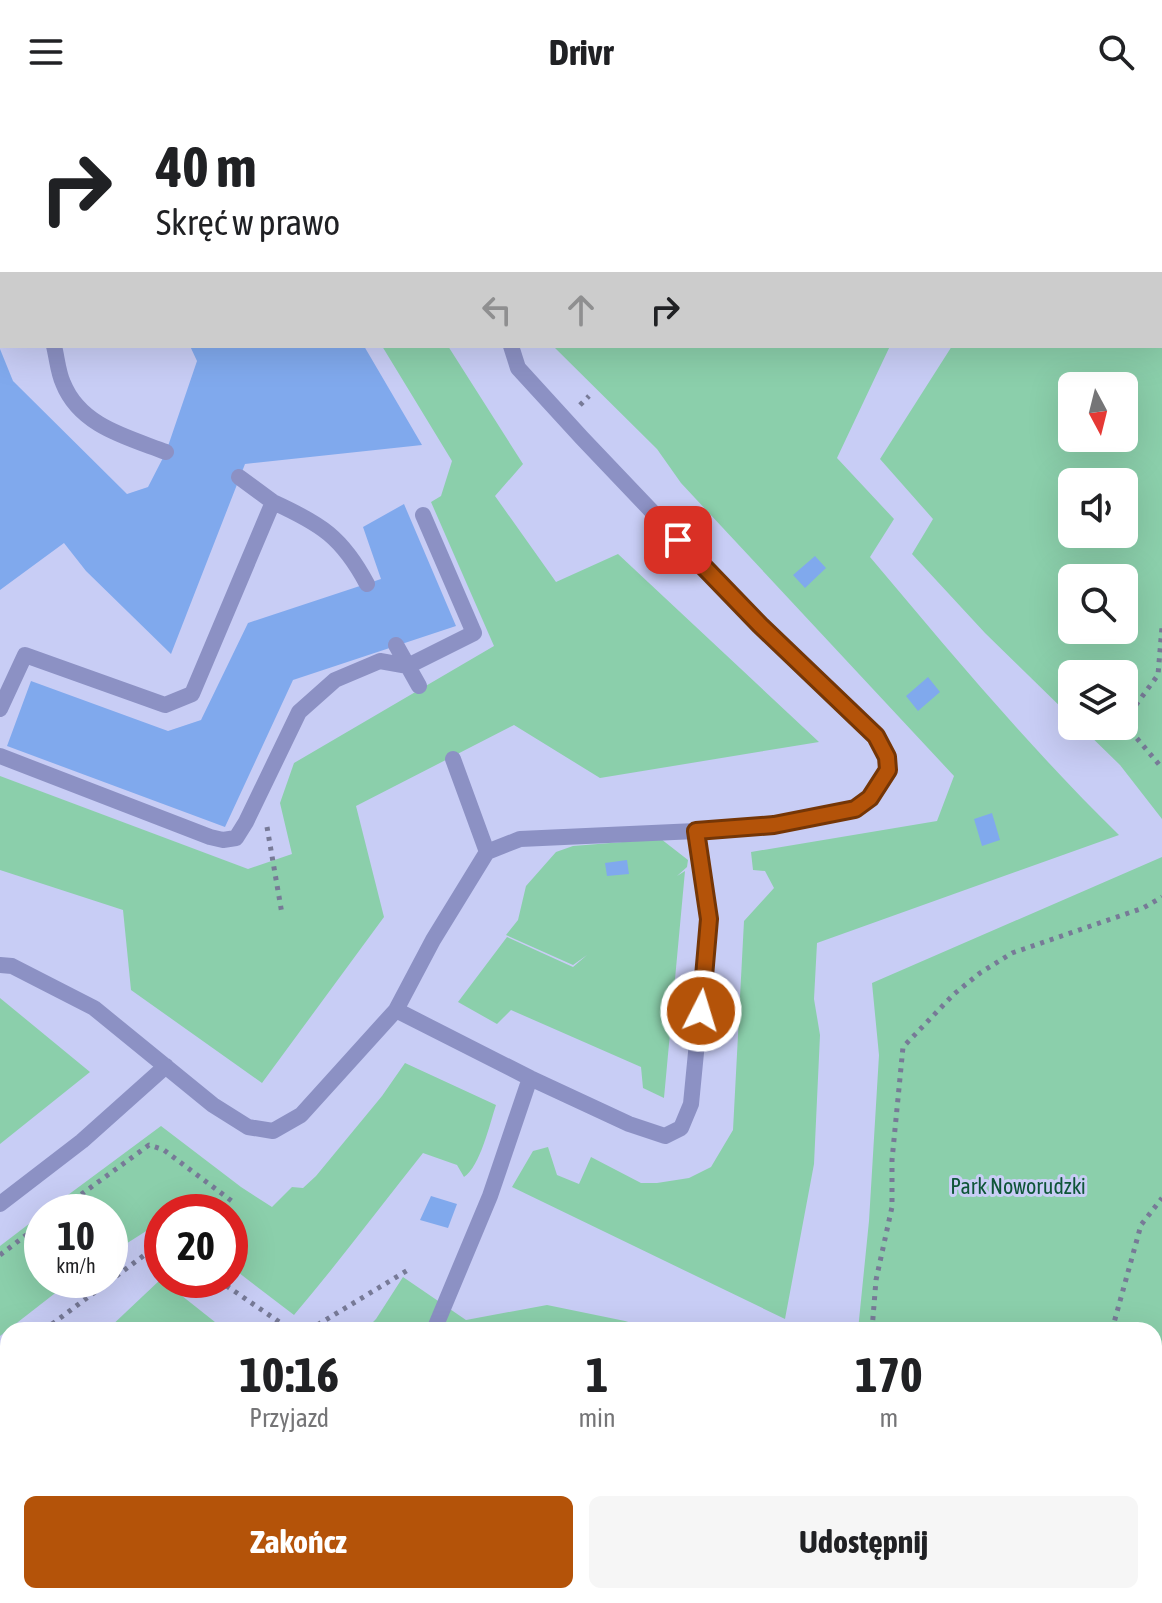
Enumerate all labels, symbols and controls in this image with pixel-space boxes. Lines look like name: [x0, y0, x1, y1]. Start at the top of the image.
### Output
icon: menu: [24, 30, 68, 74]
icon: search: [1094, 30, 1138, 74]
text: Drivr: [549, 31, 613, 73]
text: 40 m: [156, 135, 257, 199]
icon: right: [24, 136, 128, 240]
text: Skręć w prawo: [156, 201, 340, 243]
icon: left: [475, 288, 519, 332]
icon: ahead: [559, 288, 603, 332]
icon: right: [643, 288, 687, 332]
north arrow: [1058, 372, 1138, 452]
map controls: [1058, 372, 1138, 740]
button: sound: [1058, 468, 1138, 548]
pin: [644, 506, 712, 574]
icon: arrive: [656, 518, 700, 562]
button: search: [1058, 564, 1138, 644]
button: layers: [1058, 660, 1138, 740]
position arrow: [659, 969, 743, 1053]
park label: Park Noworudzki: [950, 1173, 1086, 1199]
speed limit sign: 20: [144, 1194, 248, 1298]
text: 10: [57, 1213, 95, 1258]
text: km/h: [56, 1254, 96, 1277]
text: 10:16: [239, 1347, 339, 1402]
text: 1: [586, 1347, 608, 1402]
text: 170: [855, 1347, 923, 1402]
text: Przyjazd: [249, 1403, 329, 1433]
text: min: [578, 1403, 616, 1433]
text: m: [879, 1403, 898, 1433]
button: Zakończ: [24, 1496, 573, 1588]
button: Udostępnij: [589, 1496, 1138, 1588]

